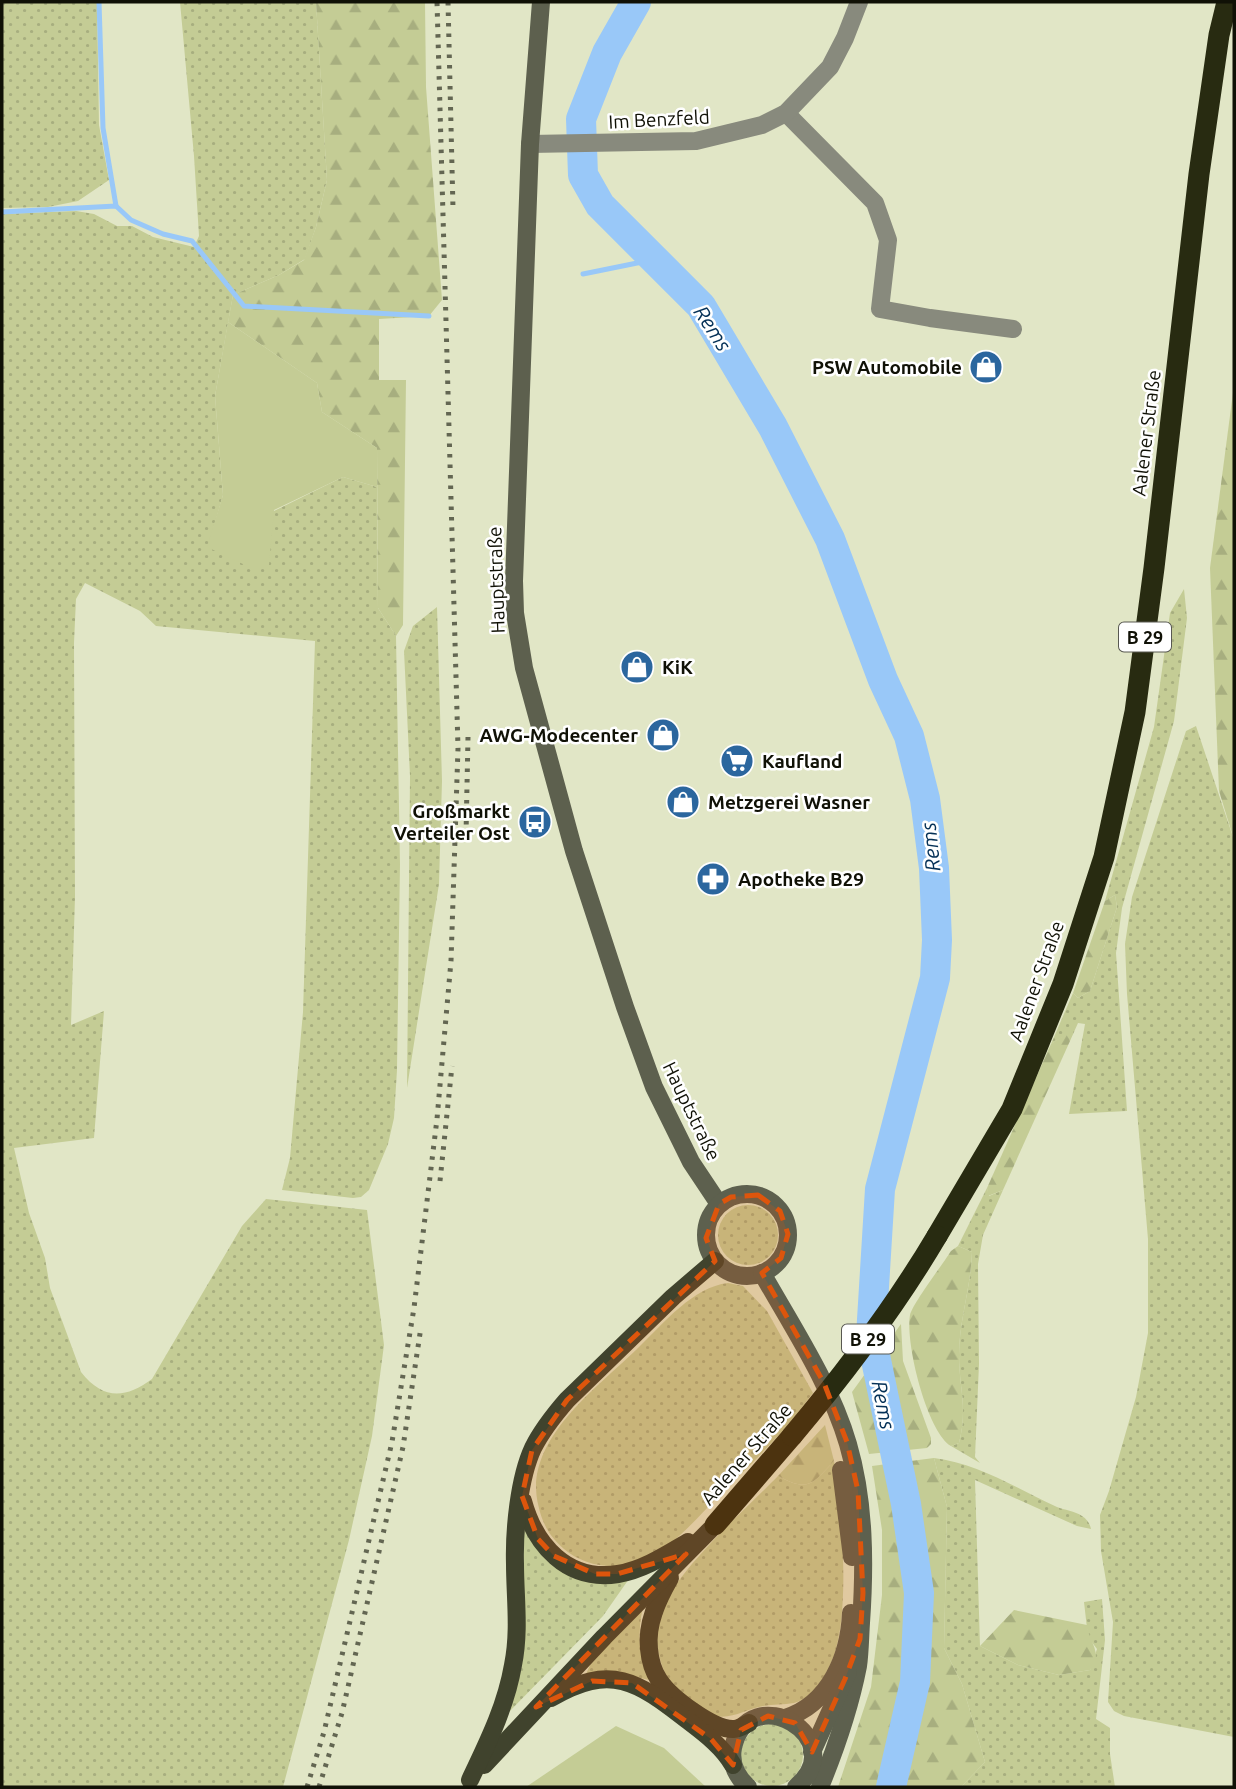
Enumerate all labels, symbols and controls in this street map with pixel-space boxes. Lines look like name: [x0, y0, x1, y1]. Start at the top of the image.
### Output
street label: Im Benzfeld: [608, 105, 710, 133]
water label: Rems: [689, 301, 737, 355]
shop icon: PSW Automobile: [967, 348, 1005, 386]
place label: PSW Automobile: [812, 356, 962, 378]
street label: Aalener Straße: [1127, 369, 1165, 497]
street label: Hauptstraße: [483, 526, 509, 634]
road number: B 29: [1119, 622, 1171, 652]
shop icon: KiK: [618, 648, 656, 686]
place label: KiK: [662, 656, 693, 678]
shop icon: AWG-Modecenter: [644, 716, 682, 754]
place label: AWG-Modecenter: [480, 724, 638, 746]
supermarket icon: Kaufland: [718, 742, 756, 780]
place label: Kaufland: [762, 750, 843, 772]
shop icon: Metzgerei Wasner: [664, 783, 702, 821]
place label: Metzgerei Wasner: [708, 791, 870, 813]
place label: Großmarkt Verteiler Ost: [394, 800, 510, 844]
bus stop icon: Großmarkt Verteiler Ost: [516, 803, 554, 841]
water label: Rems: [915, 821, 945, 873]
pharmacy icon: Apotheke B29: [694, 860, 732, 898]
place label: Apotheke B29: [738, 868, 864, 890]
street label: Aalener Straße: [1004, 918, 1068, 1044]
street label: Hauptstraße: [659, 1058, 725, 1164]
road number: B 29: [842, 1324, 894, 1354]
water label: Rems: [868, 1378, 901, 1432]
street label: Aalener Straße: [696, 1399, 796, 1509]

